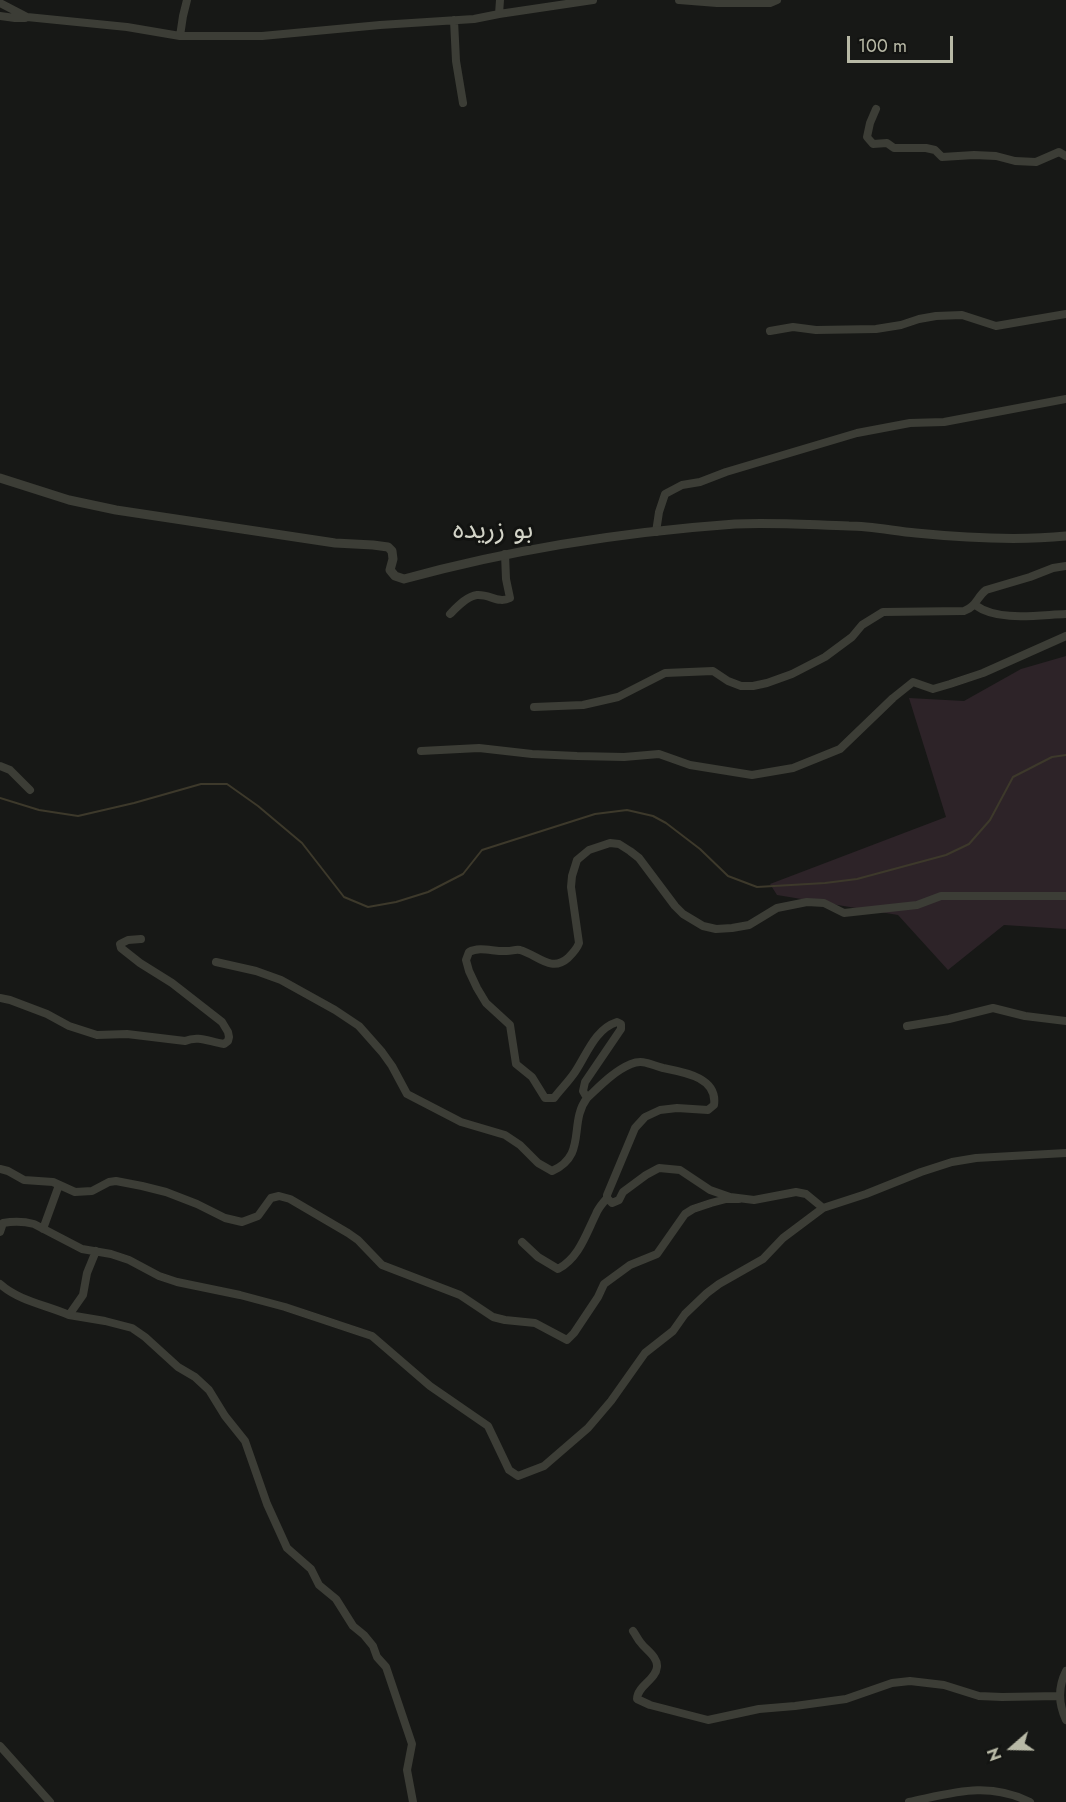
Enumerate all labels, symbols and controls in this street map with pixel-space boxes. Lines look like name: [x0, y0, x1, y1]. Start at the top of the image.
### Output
scale bar: [850, 24, 956, 62]
text: 100 m: [858, 33, 907, 59]
district label: بو زريده: [453, 515, 533, 547]
north arrow: [982, 1718, 1042, 1778]
text: N: [982, 1744, 1008, 1764]

